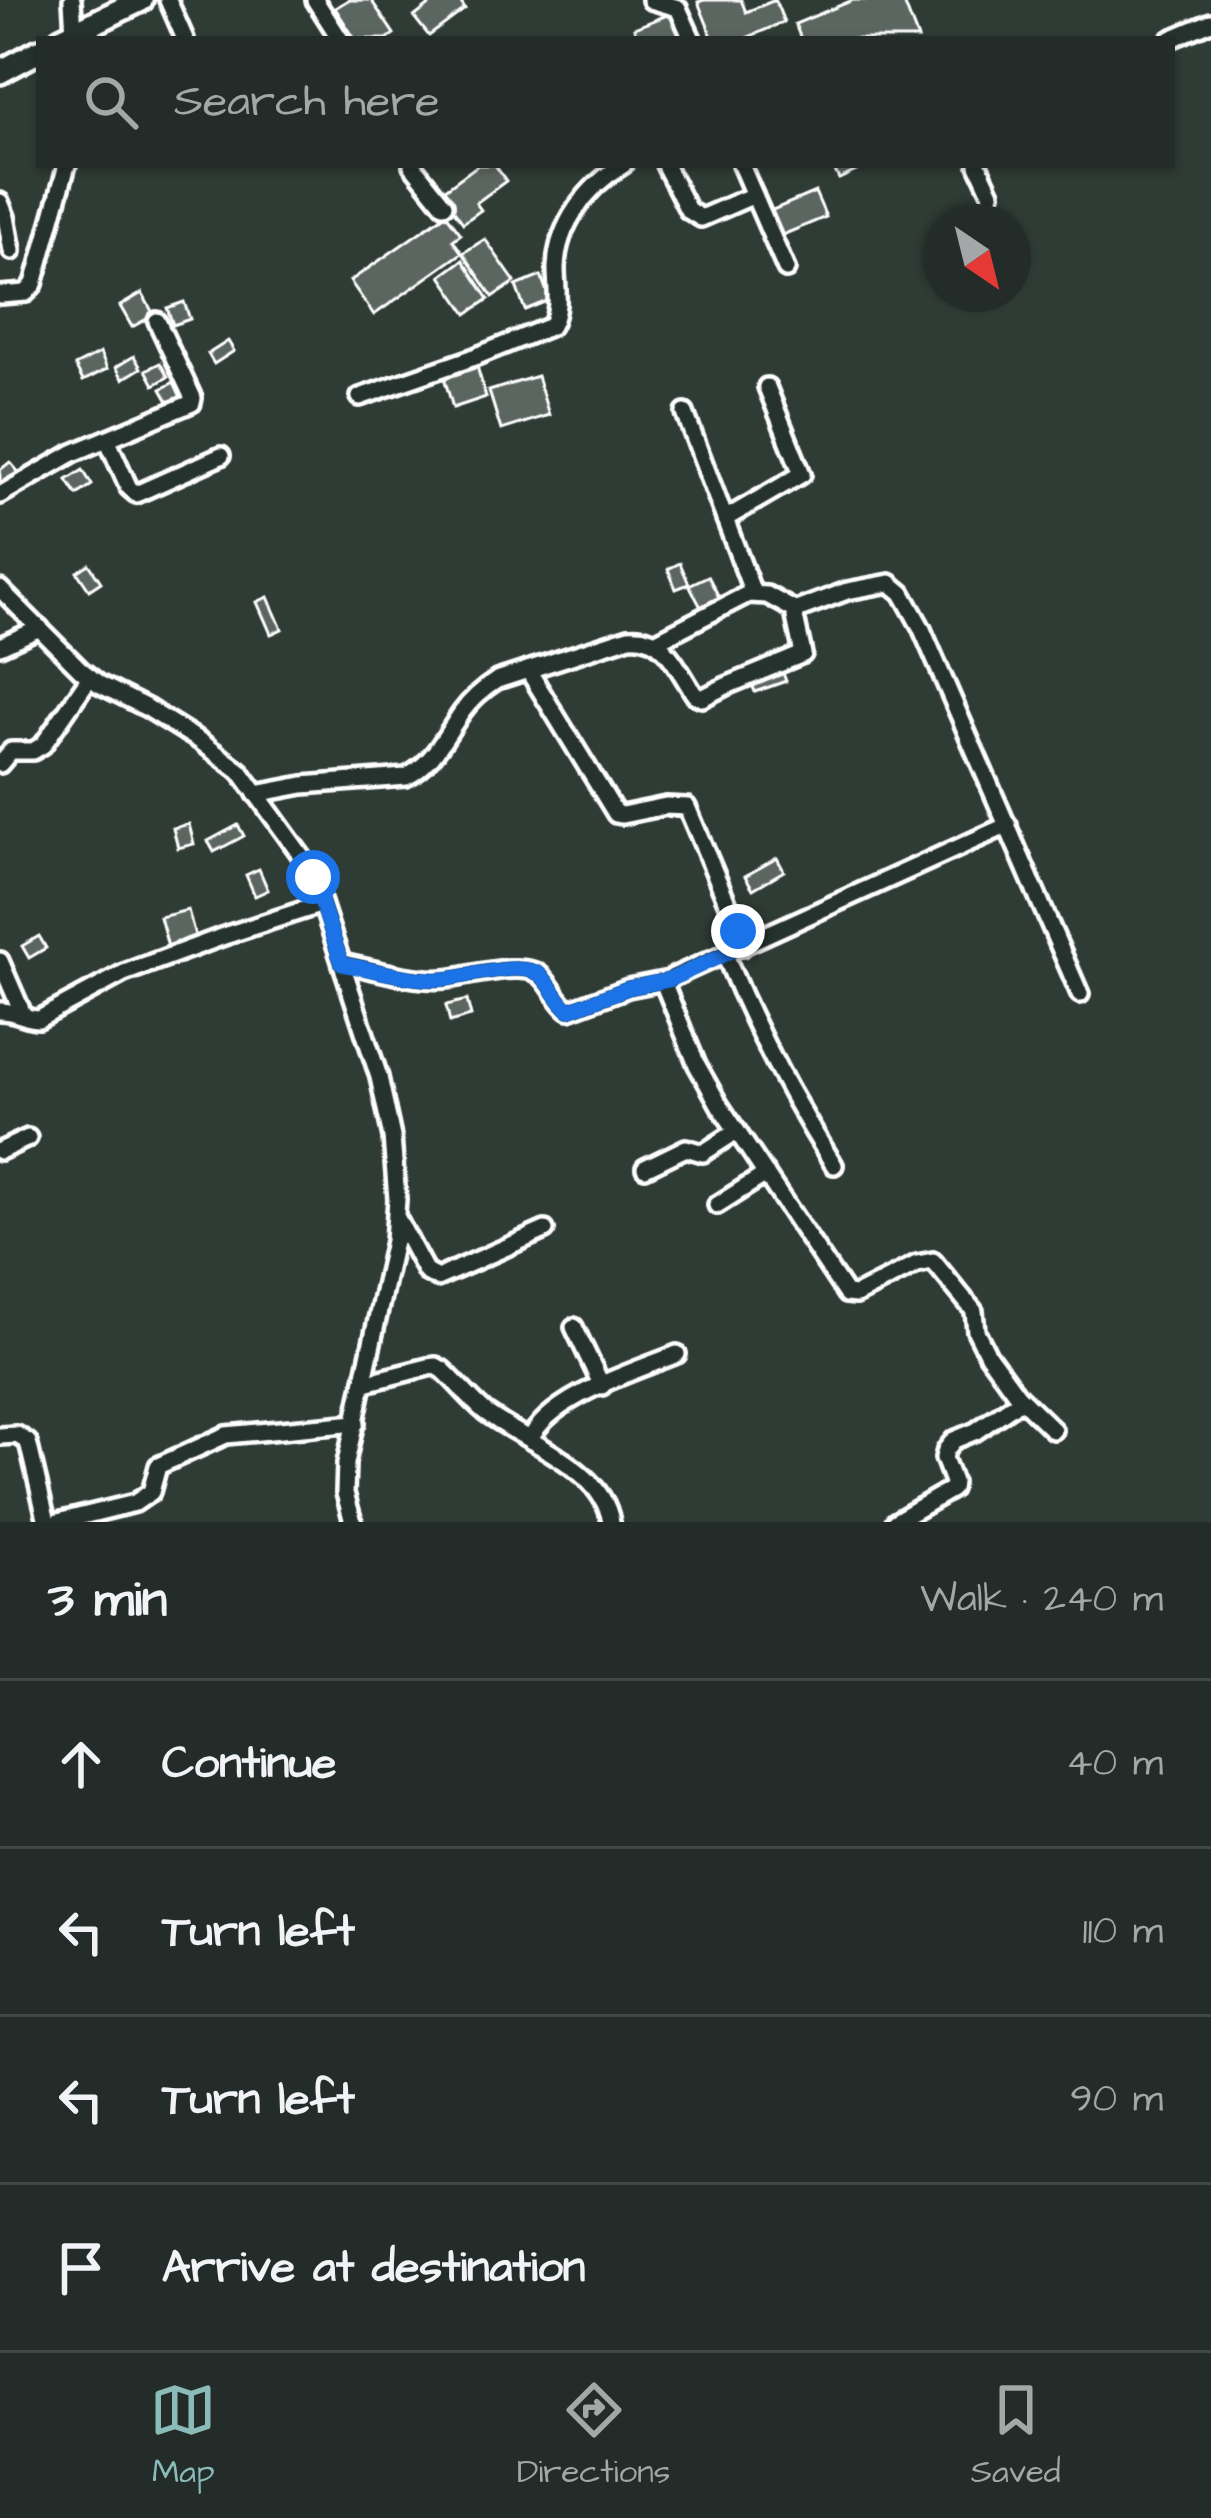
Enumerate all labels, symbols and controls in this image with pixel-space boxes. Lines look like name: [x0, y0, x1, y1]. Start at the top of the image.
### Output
search box: [36, 36, 1175, 168]
icon: search: [78, 69, 144, 135]
text: Search here: [174, 71, 440, 133]
north arrow: [923, 204, 1031, 312]
route start: [286, 850, 340, 904]
route end: [711, 904, 765, 958]
text: 3 min: [48, 1565, 167, 1636]
text: Walk · 240 m: [920, 1573, 1163, 1627]
icon: ahead: [48, 1731, 114, 1797]
text: Continue: [162, 1733, 336, 1795]
text: 40 m: [1066, 1737, 1163, 1791]
icon: left: [48, 1899, 114, 1965]
text: Turn left: [162, 1901, 355, 1963]
text: 110 m: [1082, 1905, 1163, 1959]
icon: left: [48, 2067, 114, 2133]
text: Turn left: [162, 2069, 355, 2131]
text: 90 m: [1070, 2073, 1163, 2127]
icon: arrive: [48, 2235, 114, 2301]
text: Arrive at destination: [162, 2237, 585, 2299]
tab: Map: [150, 2377, 216, 2495]
tab: Directions: [517, 2377, 670, 2495]
tab: Saved: [971, 2377, 1061, 2495]

